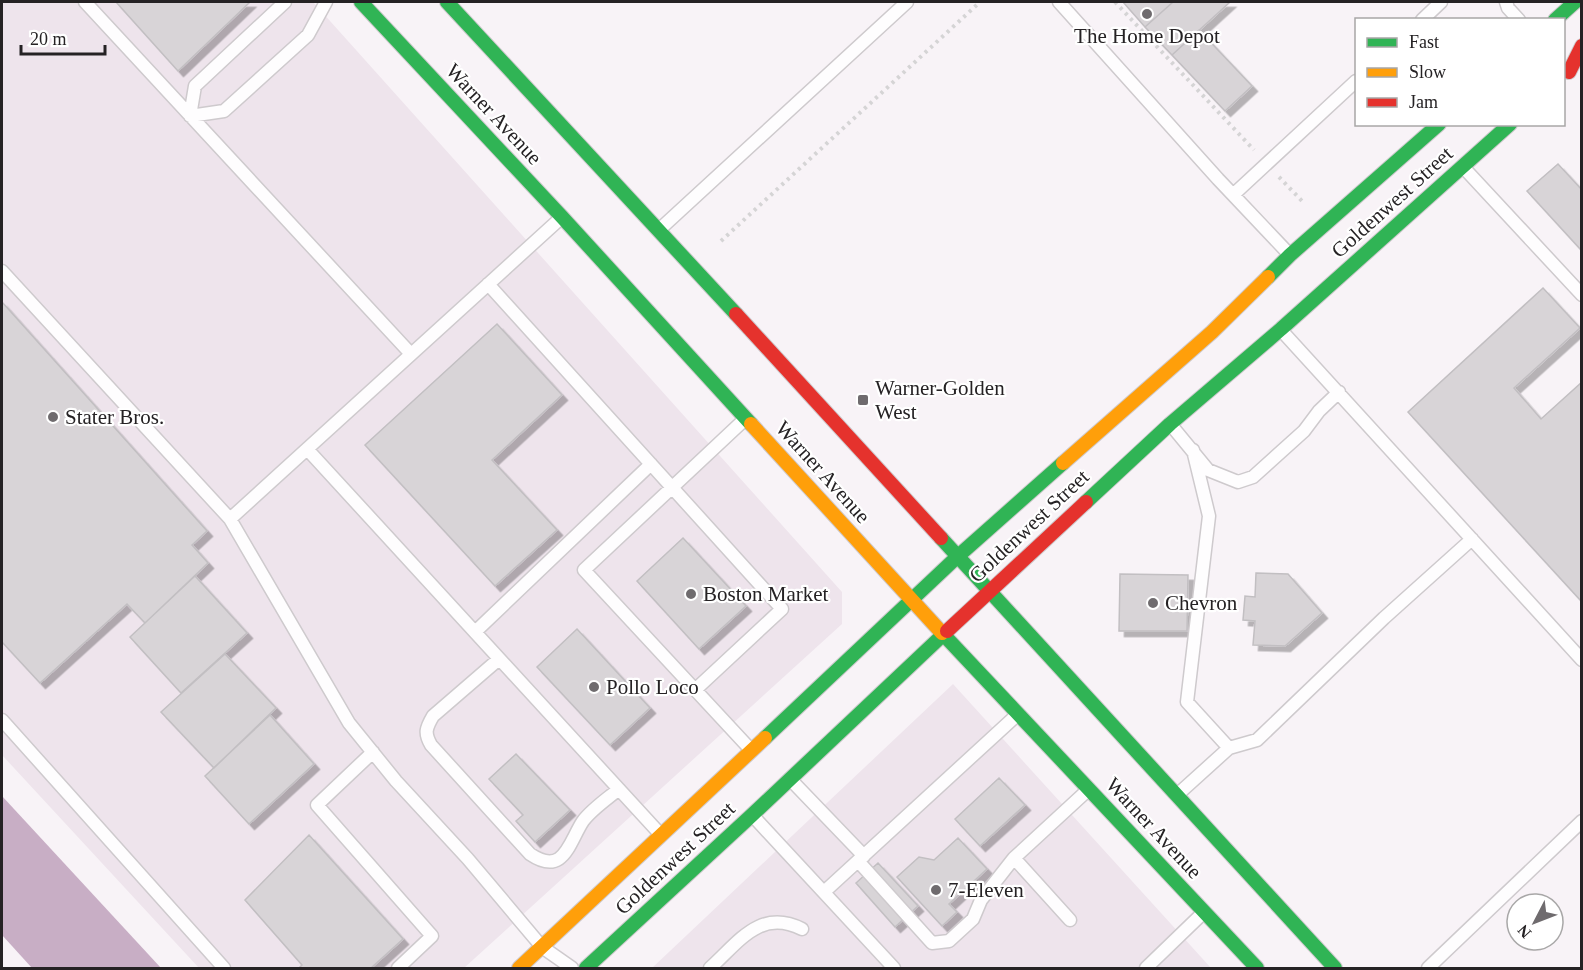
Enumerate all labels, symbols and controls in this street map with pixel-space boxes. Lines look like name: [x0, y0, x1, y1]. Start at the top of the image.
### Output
marker: The Home Depot: [1140, 7, 1154, 21]
scale bar: [21, 18, 105, 56]
legend: [1355, 18, 1565, 126]
place label: The Home Depot: [1074, 24, 1220, 48]
text: 20 m: [30, 29, 67, 49]
text: Fast: [1409, 32, 1439, 52]
street label: Warner Avenue: [441, 59, 547, 169]
text: Slow: [1409, 62, 1446, 82]
text: Jam: [1409, 92, 1438, 112]
street label: Goldenwest Street: [1327, 141, 1458, 263]
place label: Warner-Golden West: [875, 376, 1005, 424]
marker: Warner-Golden West: [856, 393, 870, 407]
place label: Stater Bros.: [65, 405, 164, 429]
marker: Stater Bros.: [46, 410, 60, 424]
street label: Warner Avenue: [771, 416, 875, 528]
street label: Goldenwest Street: [964, 464, 1094, 587]
place label: Boston Market: [703, 582, 829, 606]
marker: Boston Market: [684, 587, 698, 601]
place label: Chevron: [1165, 591, 1238, 615]
marker: Chevron: [1146, 596, 1160, 610]
place label: Pollo Loco: [606, 675, 699, 699]
marker: Pollo Loco: [587, 680, 601, 694]
street label: Warner Avenue: [1101, 773, 1207, 883]
street label: Goldenwest Street: [610, 796, 740, 919]
place label: 7-Eleven: [948, 878, 1024, 902]
marker: 7-Eleven: [929, 883, 943, 897]
north arrow: [1505, 892, 1565, 952]
text: N: [1514, 921, 1534, 942]

